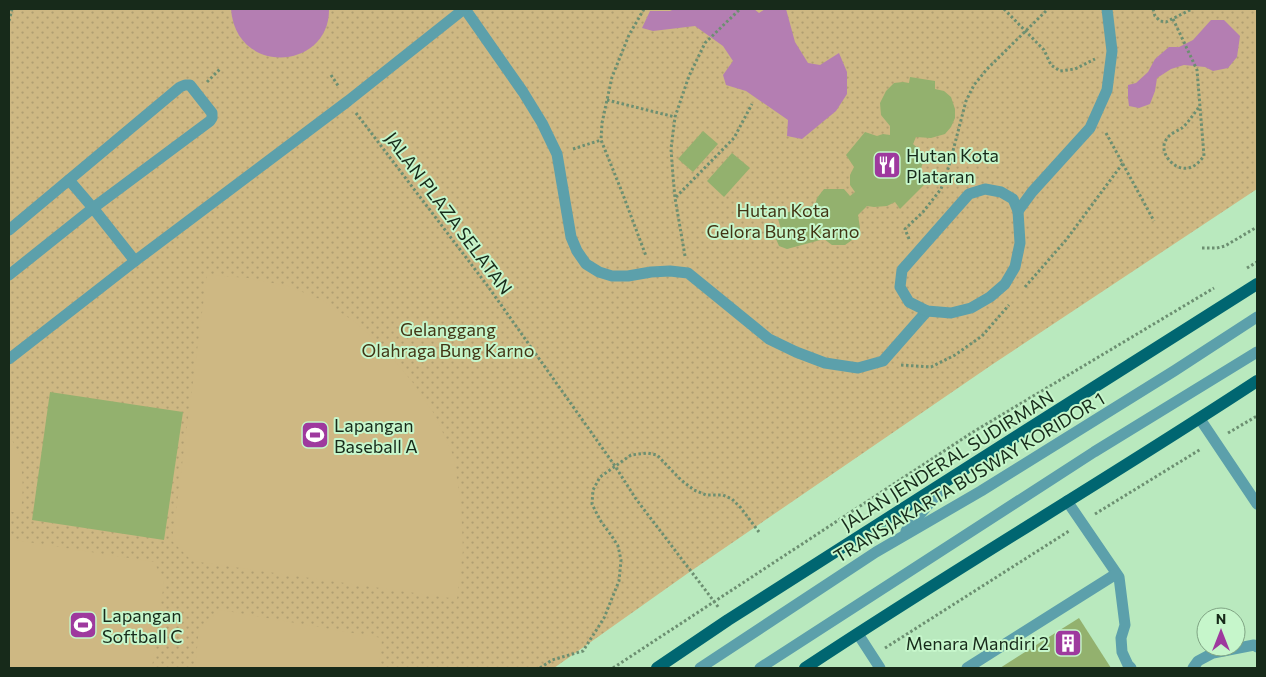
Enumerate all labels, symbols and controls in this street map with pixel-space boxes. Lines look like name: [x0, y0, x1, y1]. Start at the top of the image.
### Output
street label: JALAN PLAZA SELATAN: [381, 127, 517, 299]
place label: Hutan Kota Plataran: [906, 144, 999, 187]
restaurant icon: Hutan Kota Plataran: [872, 150, 902, 180]
park label: Hutan Kota Gelora Bung Karno: [707, 199, 859, 242]
park label: Gelanggang Olahraga Bung Karno: [362, 318, 534, 361]
street label: JALAN JENDERAL SUDIRMAN: [837, 385, 1057, 535]
street label: TRANSJAKARTA BUSWAY KORIDOR 1: [829, 387, 1109, 567]
place label: Lapangan Baseball A: [334, 414, 418, 457]
sports icon: Lapangan Baseball A: [300, 420, 330, 450]
place label: Lapangan Softball C: [102, 604, 183, 647]
north arrow: [1196, 607, 1246, 657]
sports icon: Lapangan Softball C: [68, 610, 98, 640]
text: N: [1216, 610, 1226, 627]
building icon: Menara Mandiri 2: [1053, 628, 1083, 658]
place label: Menara Mandiri 2: [906, 632, 1049, 654]

